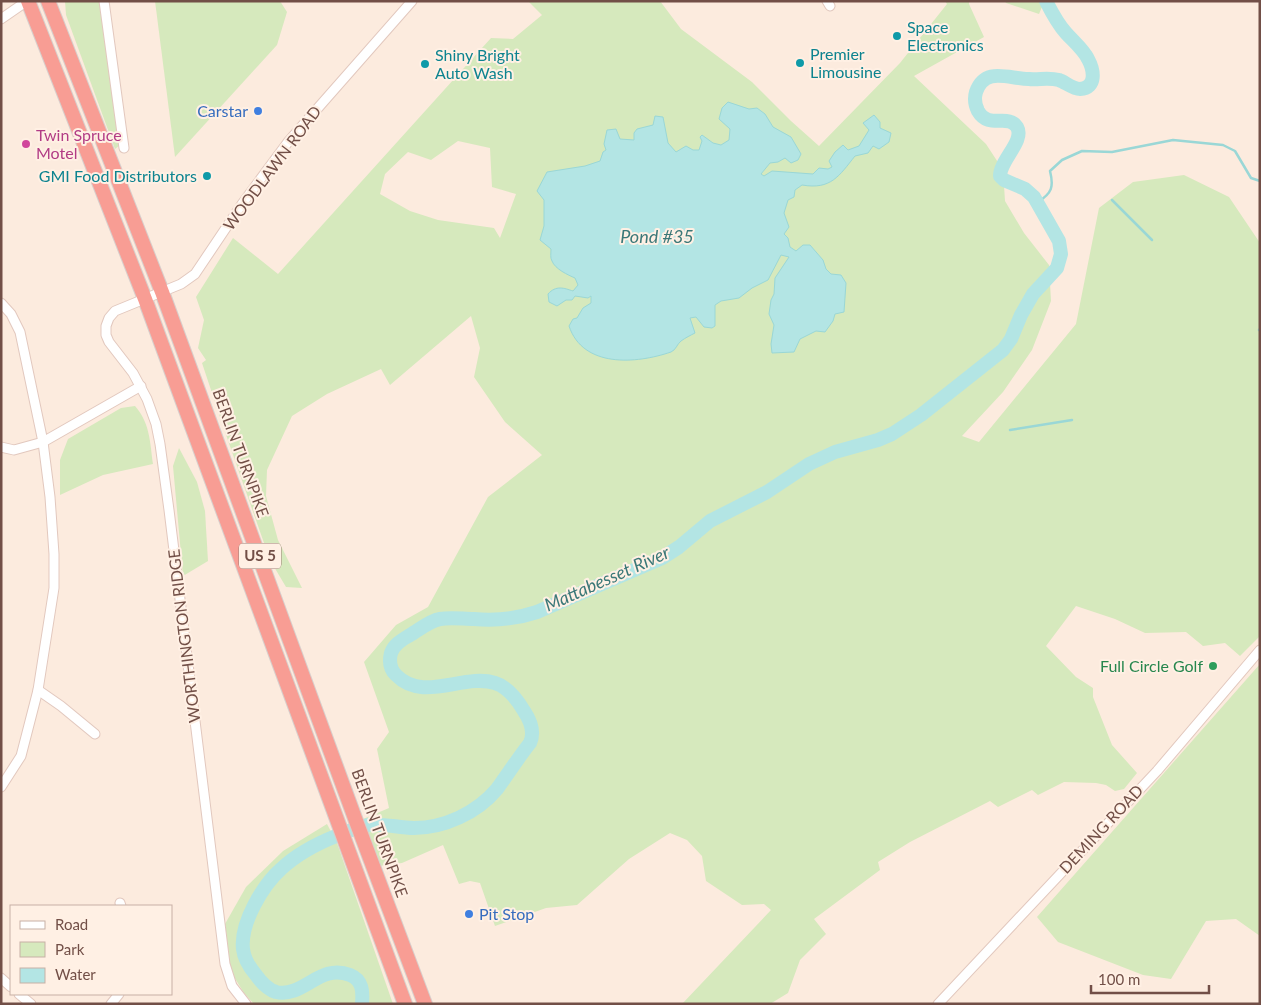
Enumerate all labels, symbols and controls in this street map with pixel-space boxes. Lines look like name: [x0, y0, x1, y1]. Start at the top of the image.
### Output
place label: Space Electronics: [907, 17, 984, 54]
marker: Space Electronics: [891, 30, 903, 42]
place label: Premier Limousine: [810, 44, 881, 81]
place label: Shiny Bright Auto Wash: [435, 45, 520, 82]
marker: Premier Limousine: [794, 57, 806, 69]
marker: Shiny Bright Auto Wash: [419, 58, 431, 70]
place label: Carstar: [197, 101, 248, 120]
street label: WOODLAWN ROAD: [219, 102, 325, 234]
marker: Carstar: [252, 105, 264, 117]
place label: Twin Spruce Motel: [36, 125, 122, 162]
marker: Twin Spruce Motel: [20, 138, 32, 150]
place label: GMI Food Distributors: [39, 166, 197, 185]
marker: GMI Food Distributors: [201, 170, 213, 182]
water label: Pond #35: [620, 225, 694, 247]
street label: BERLIN TURNPIKE: [209, 386, 274, 520]
water label: Mattabesset River: [541, 540, 673, 616]
road number: US 5: [239, 544, 281, 568]
street label: WORTHINGTON RIDGE: [163, 548, 204, 724]
place label: Full Circle Golf: [1100, 656, 1203, 675]
marker: Full Circle Golf: [1207, 660, 1219, 672]
street label: BERLIN TURNPIKE: [348, 766, 413, 900]
street label: DEMING ROAD: [1055, 780, 1147, 877]
place label: Pit Stop: [479, 904, 534, 923]
legend: [10, 905, 172, 995]
marker: Pit Stop: [463, 908, 475, 920]
text: Road: [55, 915, 88, 933]
text: Park: [55, 940, 85, 958]
scale bar: [1091, 962, 1208, 994]
text: Water: [55, 965, 96, 983]
text: 100 m: [1098, 970, 1140, 988]

